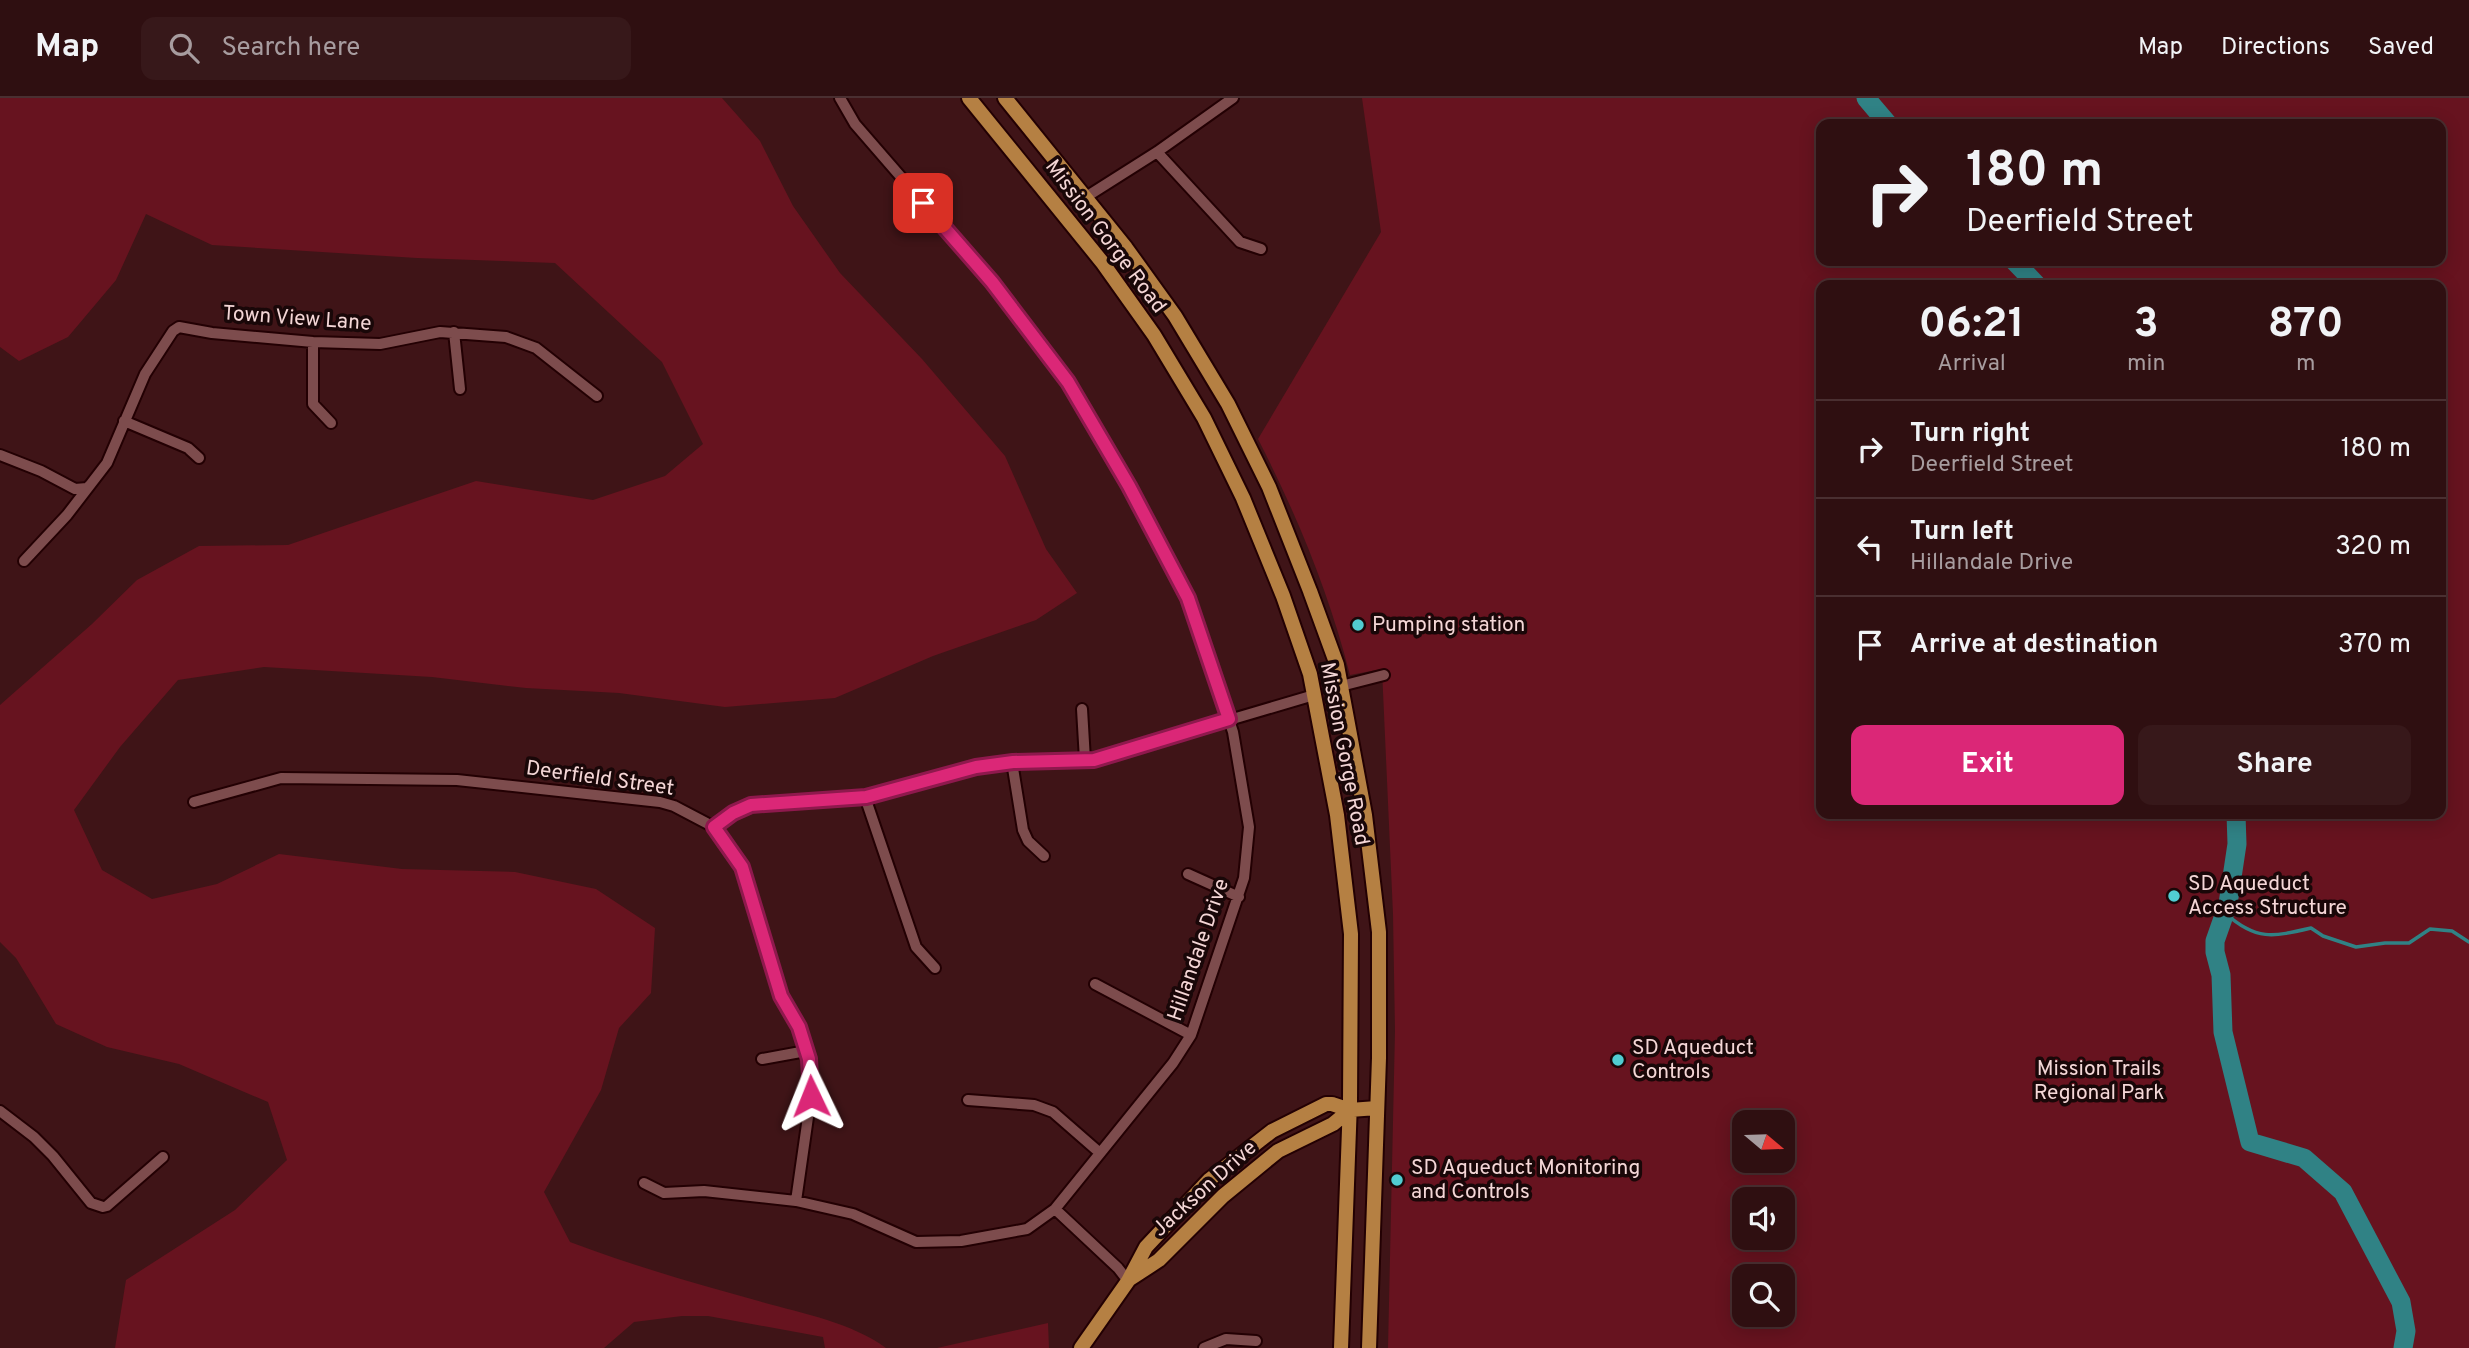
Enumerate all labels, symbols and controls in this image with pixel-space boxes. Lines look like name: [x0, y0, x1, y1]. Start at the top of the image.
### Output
search box: [141, 17, 631, 80]
text: Map: [35, 27, 99, 69]
icon: search: [165, 29, 203, 67]
text: Search here: [221, 32, 360, 65]
text: Map: [2138, 33, 2183, 63]
text: Directions: [2221, 33, 2330, 63]
text: Saved: [2368, 33, 2434, 63]
text: 180 m: [1966, 142, 2103, 204]
icon: right: [1851, 147, 1942, 238]
street label: Mission Gorge Road: [1038, 155, 1172, 319]
pin: [893, 173, 953, 233]
icon: arrive: [904, 184, 942, 222]
text: Deerfield Street: [1966, 203, 2194, 243]
text: 06:21: [1918, 299, 2025, 352]
text: 3: [2134, 299, 2159, 352]
text: 870: [2268, 299, 2344, 352]
street label: Town View Lane: [222, 300, 372, 338]
text: Arrival: [1937, 350, 2006, 379]
text: min: [2127, 350, 2165, 379]
text: m: [2296, 350, 2315, 379]
text: Turn right: [1910, 418, 2030, 451]
icon: right: [1851, 430, 1889, 468]
text: 180 m: [2341, 433, 2411, 466]
text: Deerfield Street: [1910, 451, 2074, 480]
text: Turn left: [1910, 516, 2014, 549]
icon: left: [1851, 528, 1889, 566]
text: 320 m: [2335, 531, 2411, 564]
text: Hillandale Drive: [1910, 549, 2073, 578]
place label: Pumping station: [1372, 612, 1525, 639]
marker: Pumping station: [1350, 617, 1366, 633]
icon: arrive: [1851, 626, 1889, 664]
text: Arrive at destination: [1910, 629, 2158, 662]
text: 370 m: [2338, 629, 2411, 662]
street label: Mission Gorge Road: [1313, 660, 1375, 848]
button: Exit: [1851, 725, 2124, 805]
button: Share: [2138, 725, 2411, 805]
street label: Deerfield Street: [524, 755, 676, 803]
place label: SD Aqueduct Access Structure: [2188, 871, 2347, 922]
street label: Hillandale Drive: [1162, 875, 1236, 1025]
marker: SD Aqueduct Access Structure: [2166, 888, 2182, 904]
place label: SD Aqueduct Controls: [1632, 1035, 1754, 1086]
marker: SD Aqueduct Controls: [1610, 1052, 1626, 1068]
park label: Mission Trails Regional Park: [2034, 1056, 2164, 1107]
position arrow: [774, 1059, 848, 1133]
north arrow: [1732, 1110, 1796, 1172]
map controls: [1732, 1110, 1795, 1327]
street label: Jackson Drive: [1147, 1135, 1263, 1243]
place label: SD Aqueduct Monitoring and Controls: [1411, 1155, 1640, 1206]
marker: SD Aqueduct Monitoring and Controls: [1389, 1172, 1405, 1188]
button: sound: [1732, 1187, 1795, 1250]
button: search: [1732, 1264, 1795, 1327]

